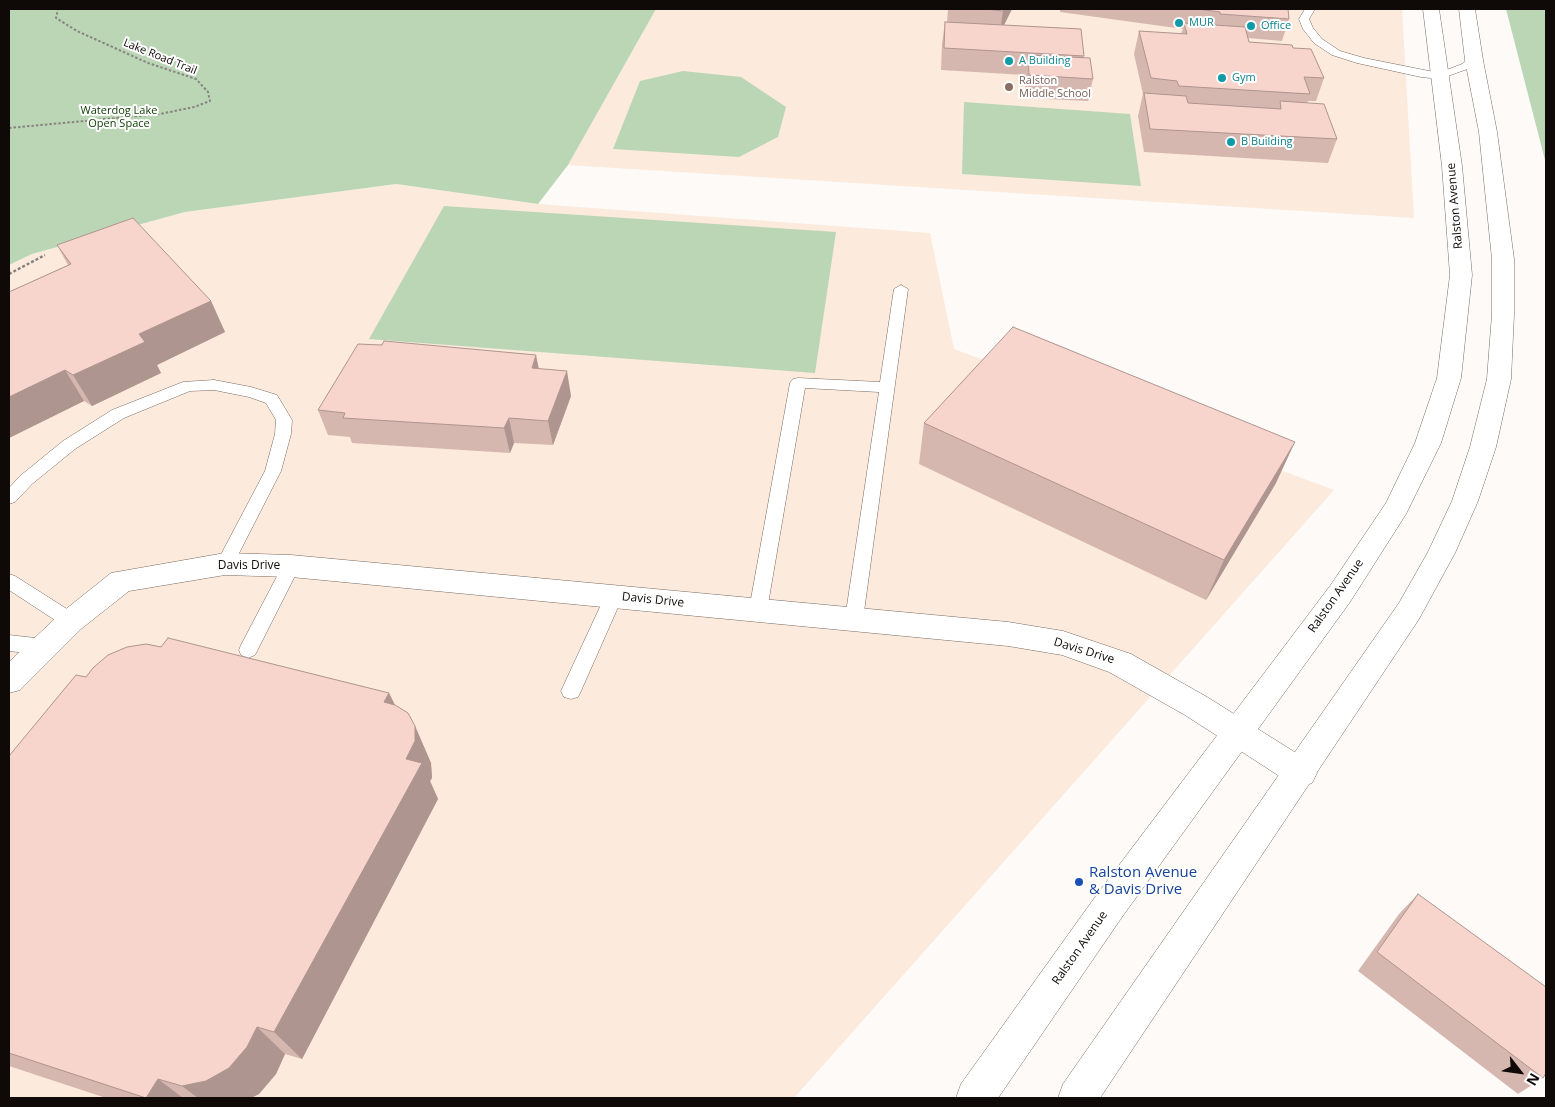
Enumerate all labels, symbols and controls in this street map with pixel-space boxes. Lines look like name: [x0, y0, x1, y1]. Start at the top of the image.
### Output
place label: MUR: [1189, 16, 1214, 30]
marker: MUR: [1173, 17, 1185, 29]
place label: Office: [1261, 19, 1291, 33]
marker: Office: [1245, 20, 1257, 32]
street label: Lake Road Trail: [121, 36, 199, 78]
place label: A Building: [1019, 54, 1070, 68]
marker: A Building: [1003, 55, 1015, 67]
place label: Gym: [1232, 71, 1256, 85]
marker: Gym: [1216, 72, 1228, 84]
place label: Ralston Middle School: [1019, 74, 1091, 100]
marker: Ralston Middle School: [1003, 81, 1015, 93]
park label: Waterdog Lake Open Space: [81, 104, 157, 130]
place label: B Building: [1241, 135, 1293, 149]
marker: B Building: [1225, 136, 1237, 148]
street label: Ralston Avenue: [1444, 162, 1466, 250]
street label: Ralston Avenue: [1305, 556, 1367, 636]
street label: Davis Drive: [218, 559, 280, 573]
street label: Davis Drive: [621, 590, 685, 610]
street label: Davis Drive: [1052, 635, 1116, 667]
place label: Ralston Avenue & Davis Drive: [1089, 864, 1197, 899]
marker: Ralston Avenue & Davis Drive: [1073, 876, 1085, 888]
street label: Ralston Avenue: [1049, 908, 1111, 988]
north arrow: [1495, 1047, 1545, 1097]
text: N: [1522, 1070, 1545, 1089]

